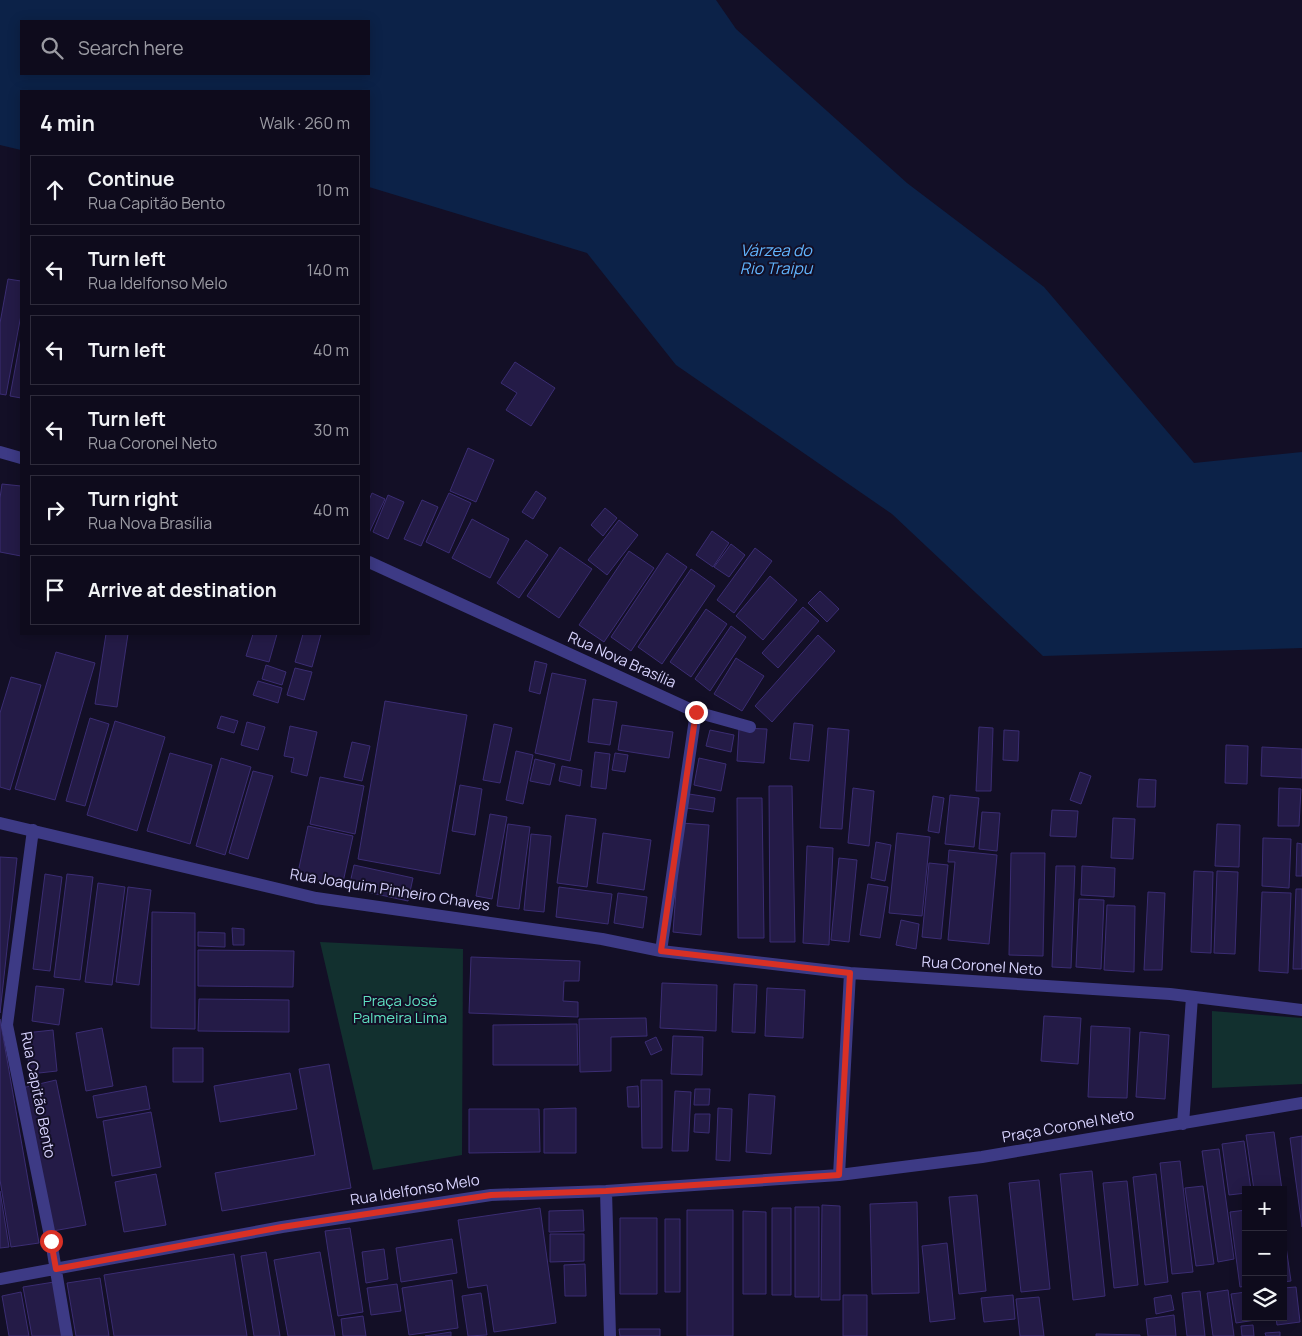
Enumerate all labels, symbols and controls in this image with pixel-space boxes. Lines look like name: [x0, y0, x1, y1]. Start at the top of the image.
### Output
search box: [20, 20, 370, 75]
icon: search: [38, 34, 66, 62]
text: Search here: [78, 35, 184, 61]
text: 4 min: [40, 109, 95, 137]
text: Walk · 260 m: [260, 112, 350, 134]
text: Continue: [88, 166, 174, 192]
icon: ahead: [41, 176, 69, 204]
text: 10 m: [316, 179, 349, 201]
text: Rua Capitão Bento: [88, 192, 225, 214]
water label: Várzea do Rio Traipu: [740, 239, 814, 279]
text: Turn left: [88, 246, 166, 272]
icon: left: [41, 256, 69, 284]
text: 140 m: [307, 259, 349, 281]
text: Rua Idelfonso Melo: [88, 272, 227, 294]
icon: left: [41, 336, 69, 364]
text: Turn left: [88, 337, 166, 363]
text: 40 m: [313, 339, 349, 361]
text: Turn left: [88, 406, 166, 432]
icon: left: [41, 416, 69, 444]
text: 30 m: [314, 419, 349, 441]
text: Rua Coronel Neto: [88, 432, 217, 454]
text: Turn right: [88, 486, 178, 512]
icon: right: [41, 496, 69, 524]
text: 40 m: [313, 499, 349, 521]
text: Rua Nova Brasília: [88, 512, 212, 534]
icon: arrive: [41, 576, 69, 604]
text: Arrive at destination: [88, 577, 277, 603]
street label: Rua Nova Brasília: [565, 626, 680, 693]
route end: [685, 701, 708, 724]
street label: Rua Joaquim Pinheiro Chaves: [289, 863, 492, 916]
street label: Rua Coronel Neto: [921, 951, 1043, 980]
park label: Praça José Palmeira Lima: [353, 990, 447, 1028]
street label: Rua Capitão Bento: [16, 1030, 61, 1160]
street label: Praça Coronel Neto: [1000, 1104, 1136, 1147]
street label: Rua Idelfonso Melo: [349, 1169, 481, 1210]
map controls: [1242, 1186, 1287, 1321]
button: +: [1242, 1186, 1287, 1231]
route start: [40, 1230, 63, 1253]
button: −: [1242, 1231, 1287, 1276]
button: layers: [1242, 1276, 1287, 1321]

